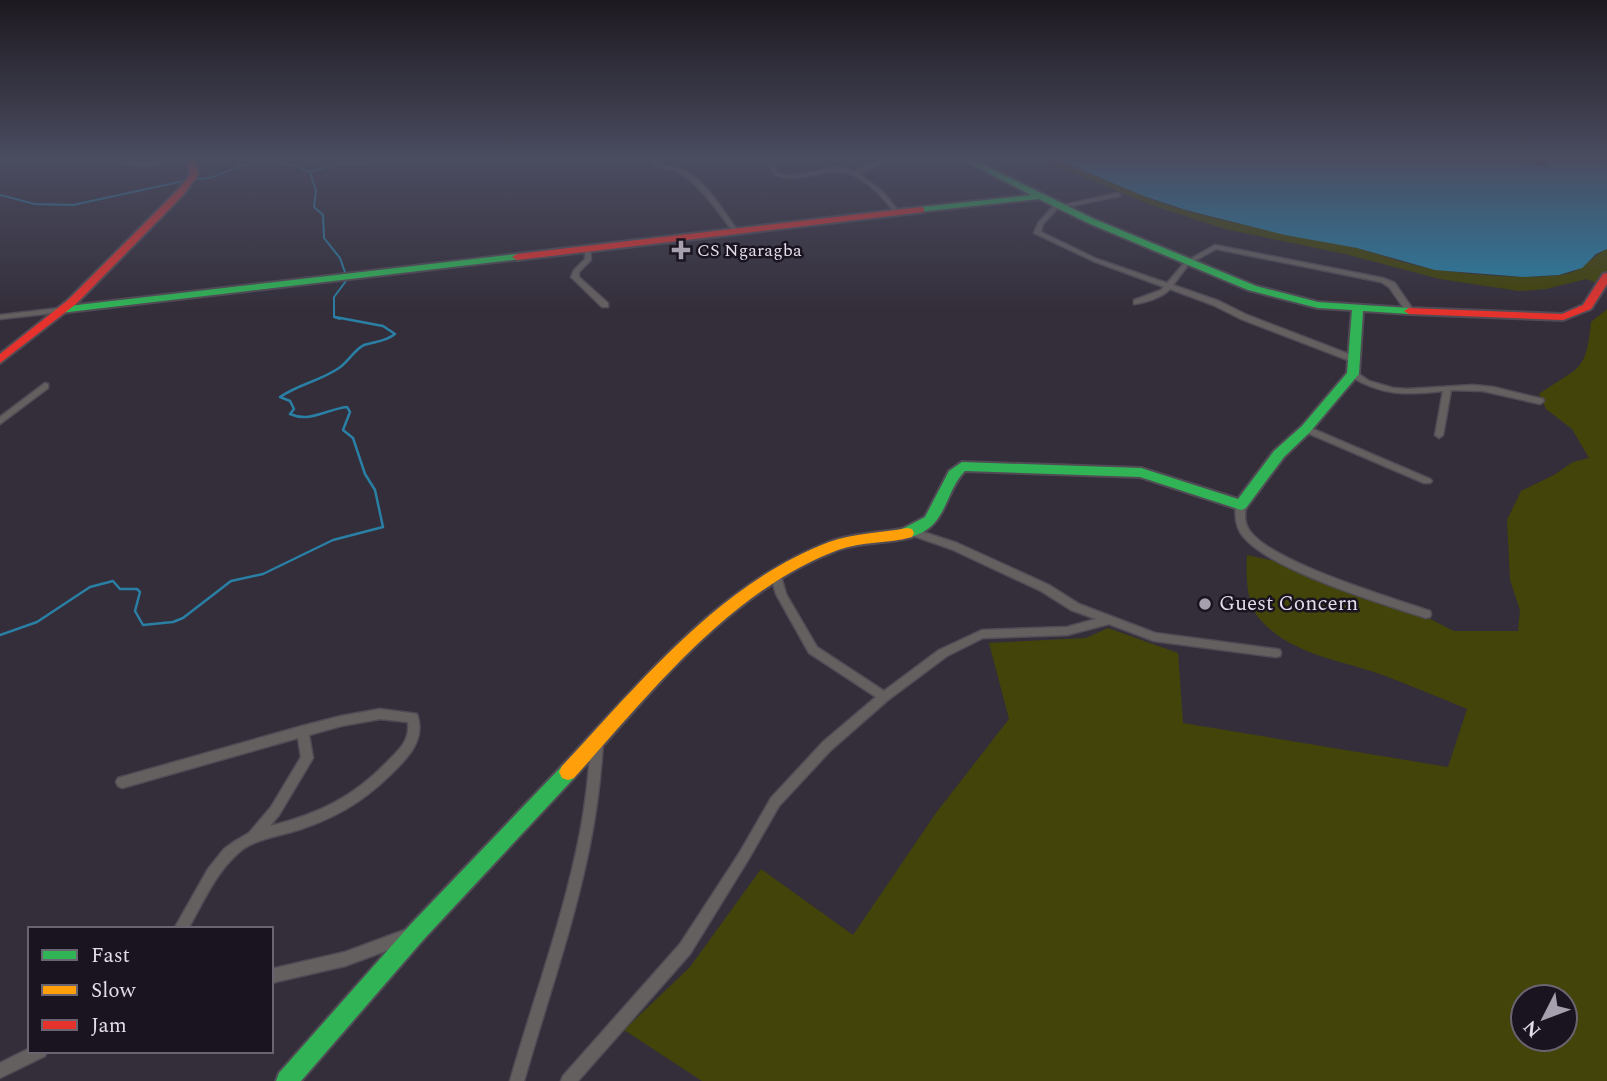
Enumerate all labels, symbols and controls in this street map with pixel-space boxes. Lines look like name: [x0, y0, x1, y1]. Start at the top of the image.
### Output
place label: CS Ngaragba: [697, 237, 802, 264]
marker: CS Ngaragba: [671, 240, 691, 260]
place label: Guest Concern: [1219, 588, 1358, 620]
marker: Guest Concern: [1197, 596, 1213, 612]
legend: [28, 927, 273, 1053]
text: Fast: [91, 940, 130, 972]
text: Slow: [91, 975, 137, 1007]
north arrow: [1509, 983, 1579, 1053]
text: Jam: [91, 1010, 127, 1042]
text: N: [1517, 1013, 1548, 1044]

